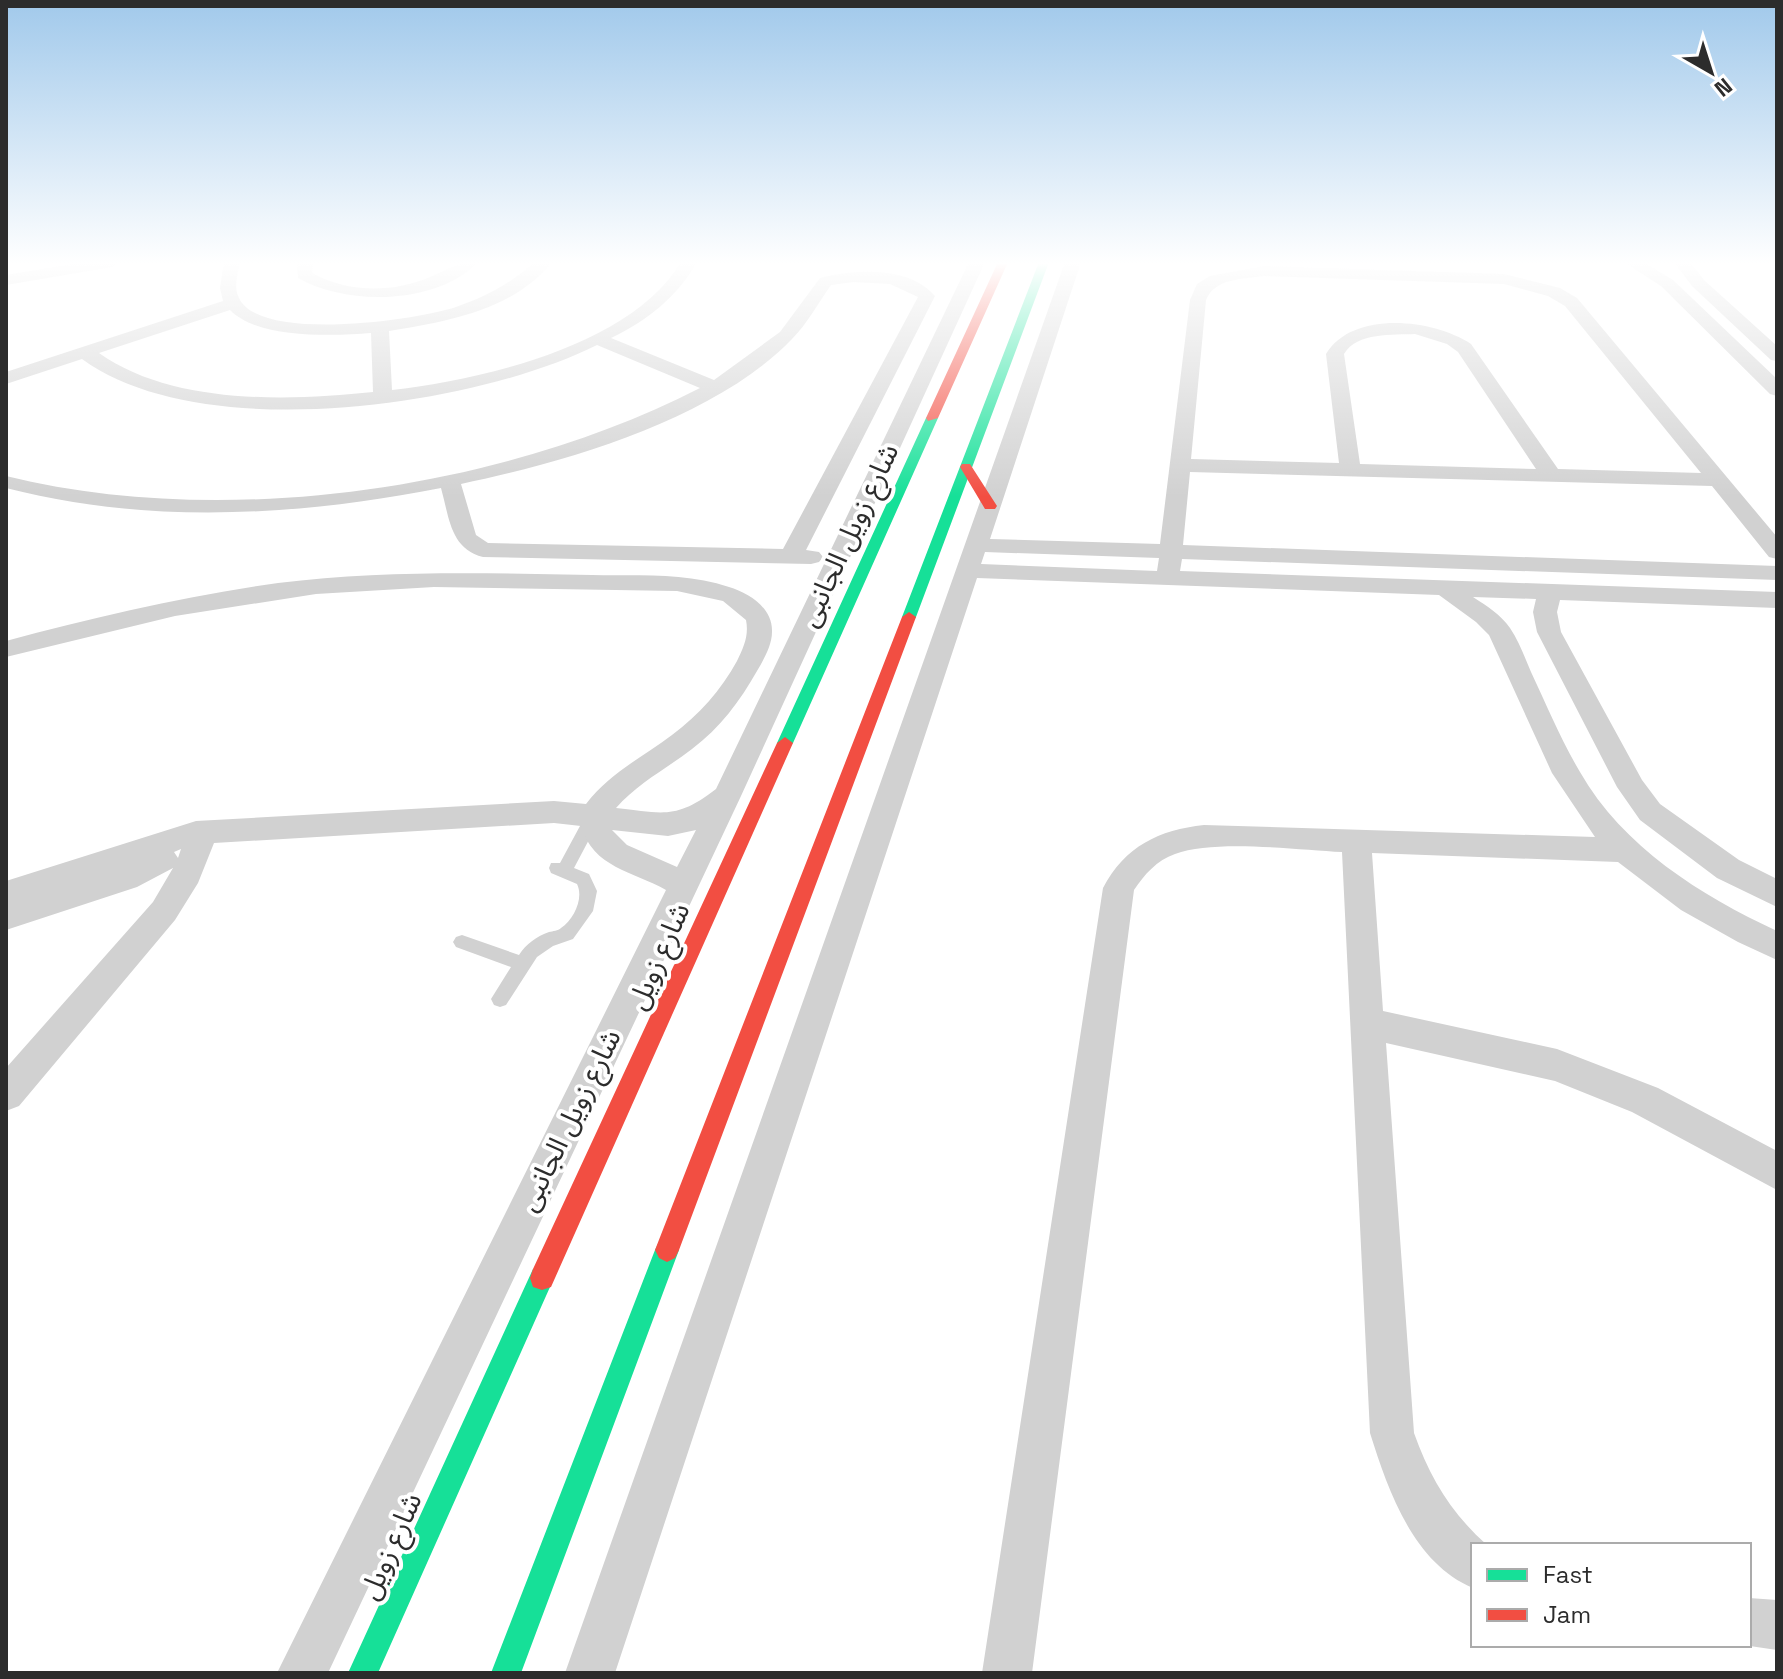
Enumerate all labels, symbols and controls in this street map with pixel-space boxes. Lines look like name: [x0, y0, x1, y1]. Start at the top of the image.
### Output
north arrow: [1671, 32, 1751, 112]
text: N: [1709, 72, 1738, 103]
street label: شارع زويل الجانبى: [790, 438, 909, 634]
street label: شارع زويل: [618, 897, 700, 1016]
street label: شارع زويل الجانبى: [509, 1023, 631, 1218]
street label: شارع زويل: [350, 1487, 432, 1606]
legend: [1471, 1543, 1751, 1647]
text: Fast: [1543, 1559, 1593, 1590]
text: Jam: [1543, 1599, 1591, 1630]

